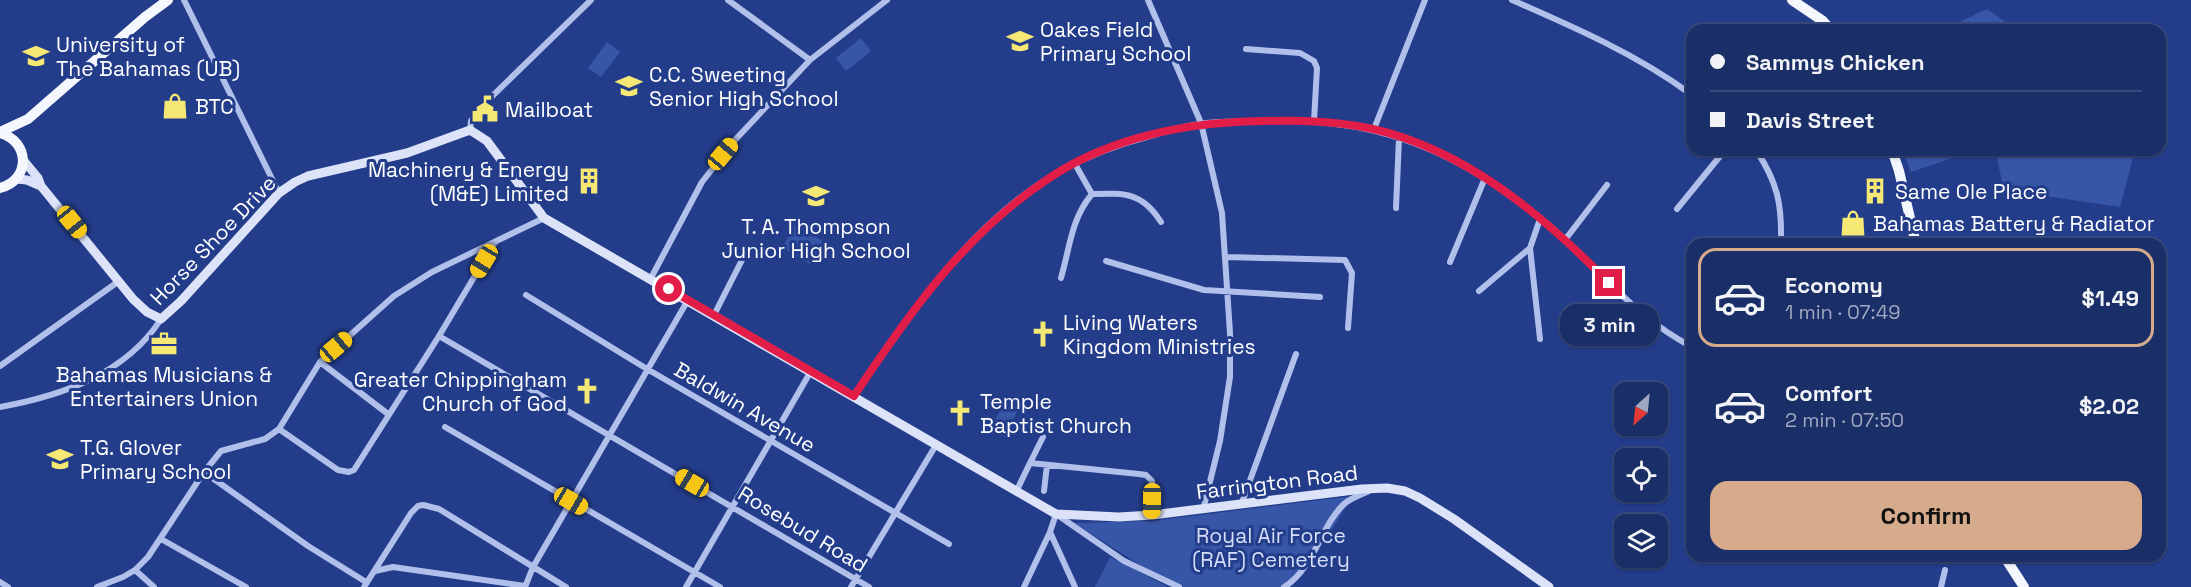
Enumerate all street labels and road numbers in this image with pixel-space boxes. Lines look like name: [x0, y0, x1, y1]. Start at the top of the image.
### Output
street label: Horse Shoe Drive: [144, 169, 282, 311]
street label: Baldwin Avenue: [670, 356, 820, 458]
street label: Farrington Road: [1195, 459, 1359, 505]
street label: Rosebud Road: [733, 480, 873, 578]

